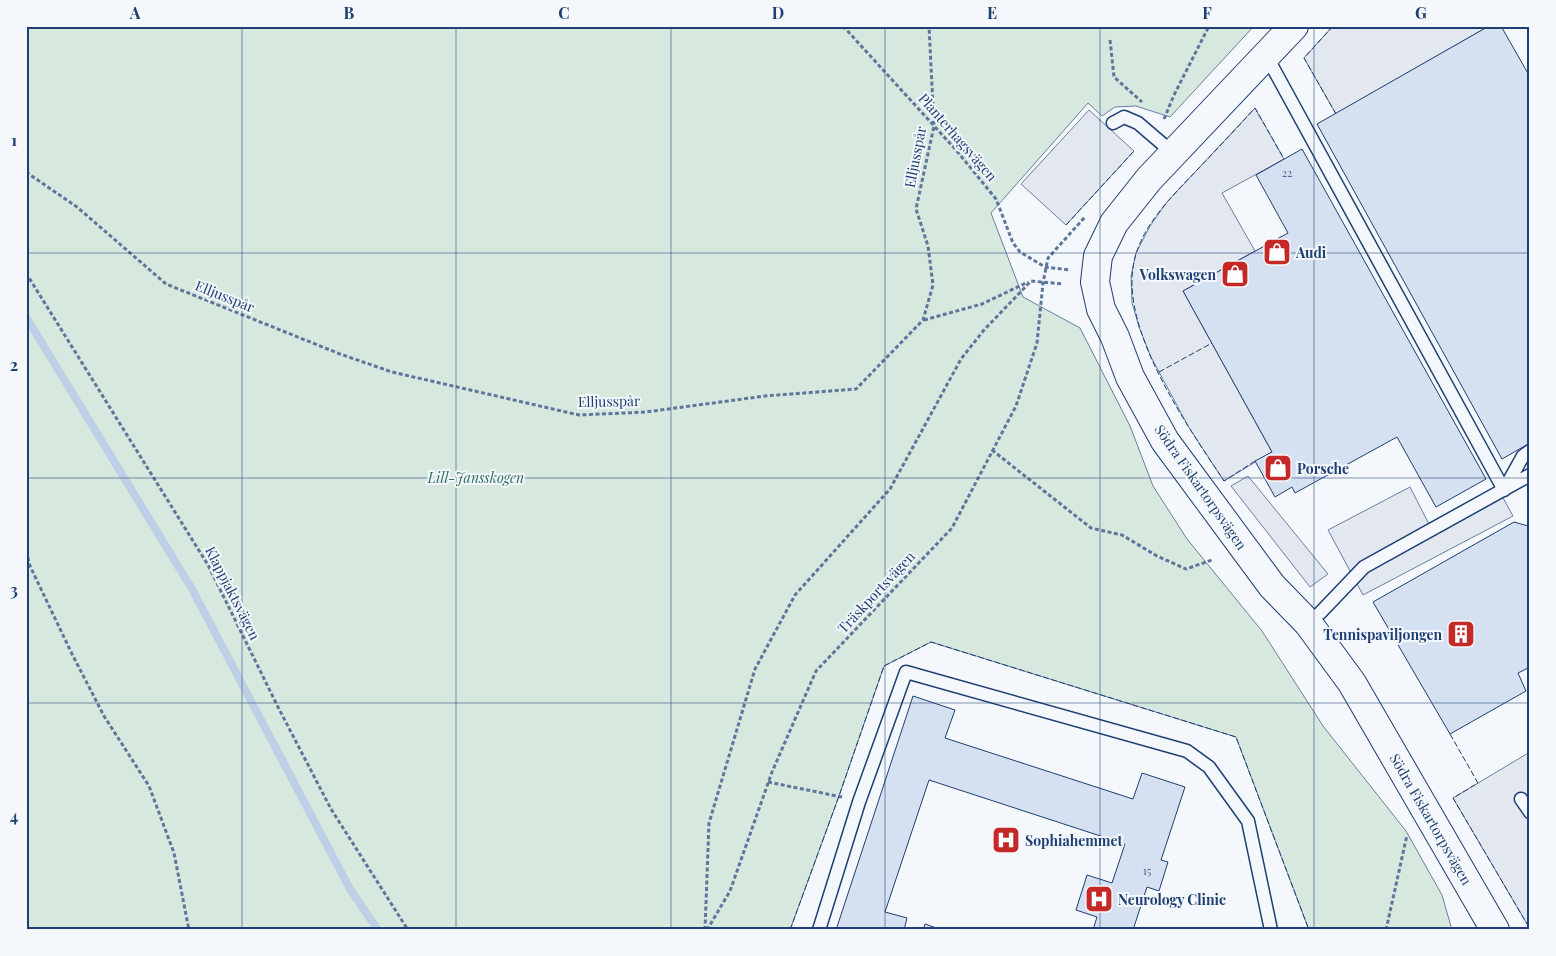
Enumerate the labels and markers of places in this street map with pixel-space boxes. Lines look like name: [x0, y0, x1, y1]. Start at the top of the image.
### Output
shop icon: Audi: [1262, 237, 1292, 267]
place label: Audi: [1295, 243, 1327, 262]
shop icon: Volkswagen: [1220, 259, 1250, 289]
place label: Volkswagen: [1139, 265, 1216, 284]
shop icon: Porsche: [1263, 453, 1293, 483]
place label: Porsche: [1297, 459, 1349, 478]
building icon: Tennispaviljongen: [1446, 619, 1476, 649]
place label: Tennispaviljongen: [1323, 625, 1442, 644]
hospital icon: Sophiahemmet: [991, 825, 1021, 855]
place label: Sophiahemmet: [1025, 831, 1123, 850]
hospital icon: Neurology Clinic: [1084, 884, 1114, 914]
place label: Neurology Clinic: [1118, 890, 1226, 909]

